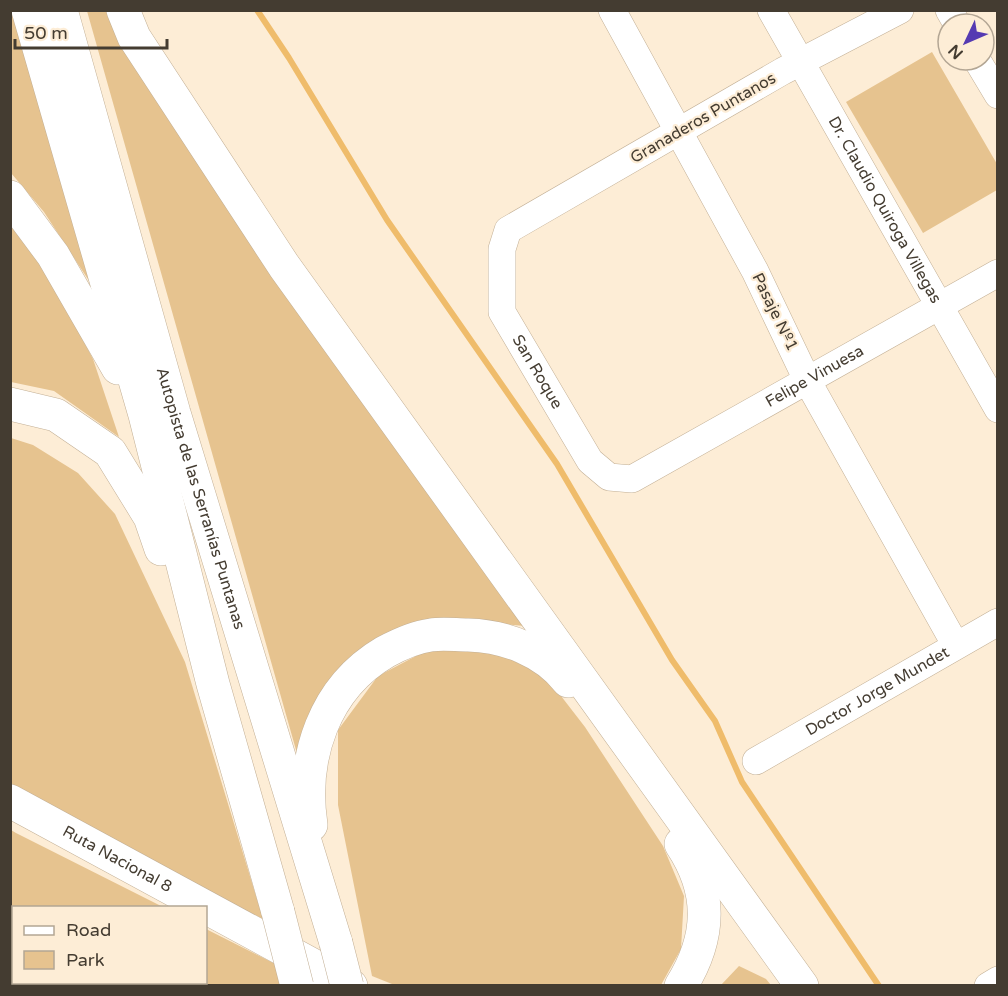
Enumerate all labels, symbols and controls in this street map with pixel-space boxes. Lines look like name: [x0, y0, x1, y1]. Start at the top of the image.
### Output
scale bar: [15, 12, 166, 50]
north arrow: [936, 12, 996, 72]
text: 50 m: [24, 22, 68, 44]
text: N: [944, 40, 968, 63]
street label: Granaderos Puntanos: [627, 68, 779, 168]
street label: Dr. Claudio Quiroga Villegas: [824, 113, 946, 307]
street label: Pasaje Nº1: [748, 270, 802, 354]
street label: San Roque: [508, 331, 567, 413]
street label: Felipe Vinuesa: [762, 341, 867, 412]
street label: Autopista de las Serranías Puntanas: [152, 365, 250, 632]
street label: Doctor Jorge Mundet: [802, 642, 953, 740]
street label: Ruta Nacional 8: [59, 821, 175, 897]
legend: [12, 906, 207, 984]
text: Road: [66, 919, 111, 941]
text: Park: [66, 949, 105, 971]

